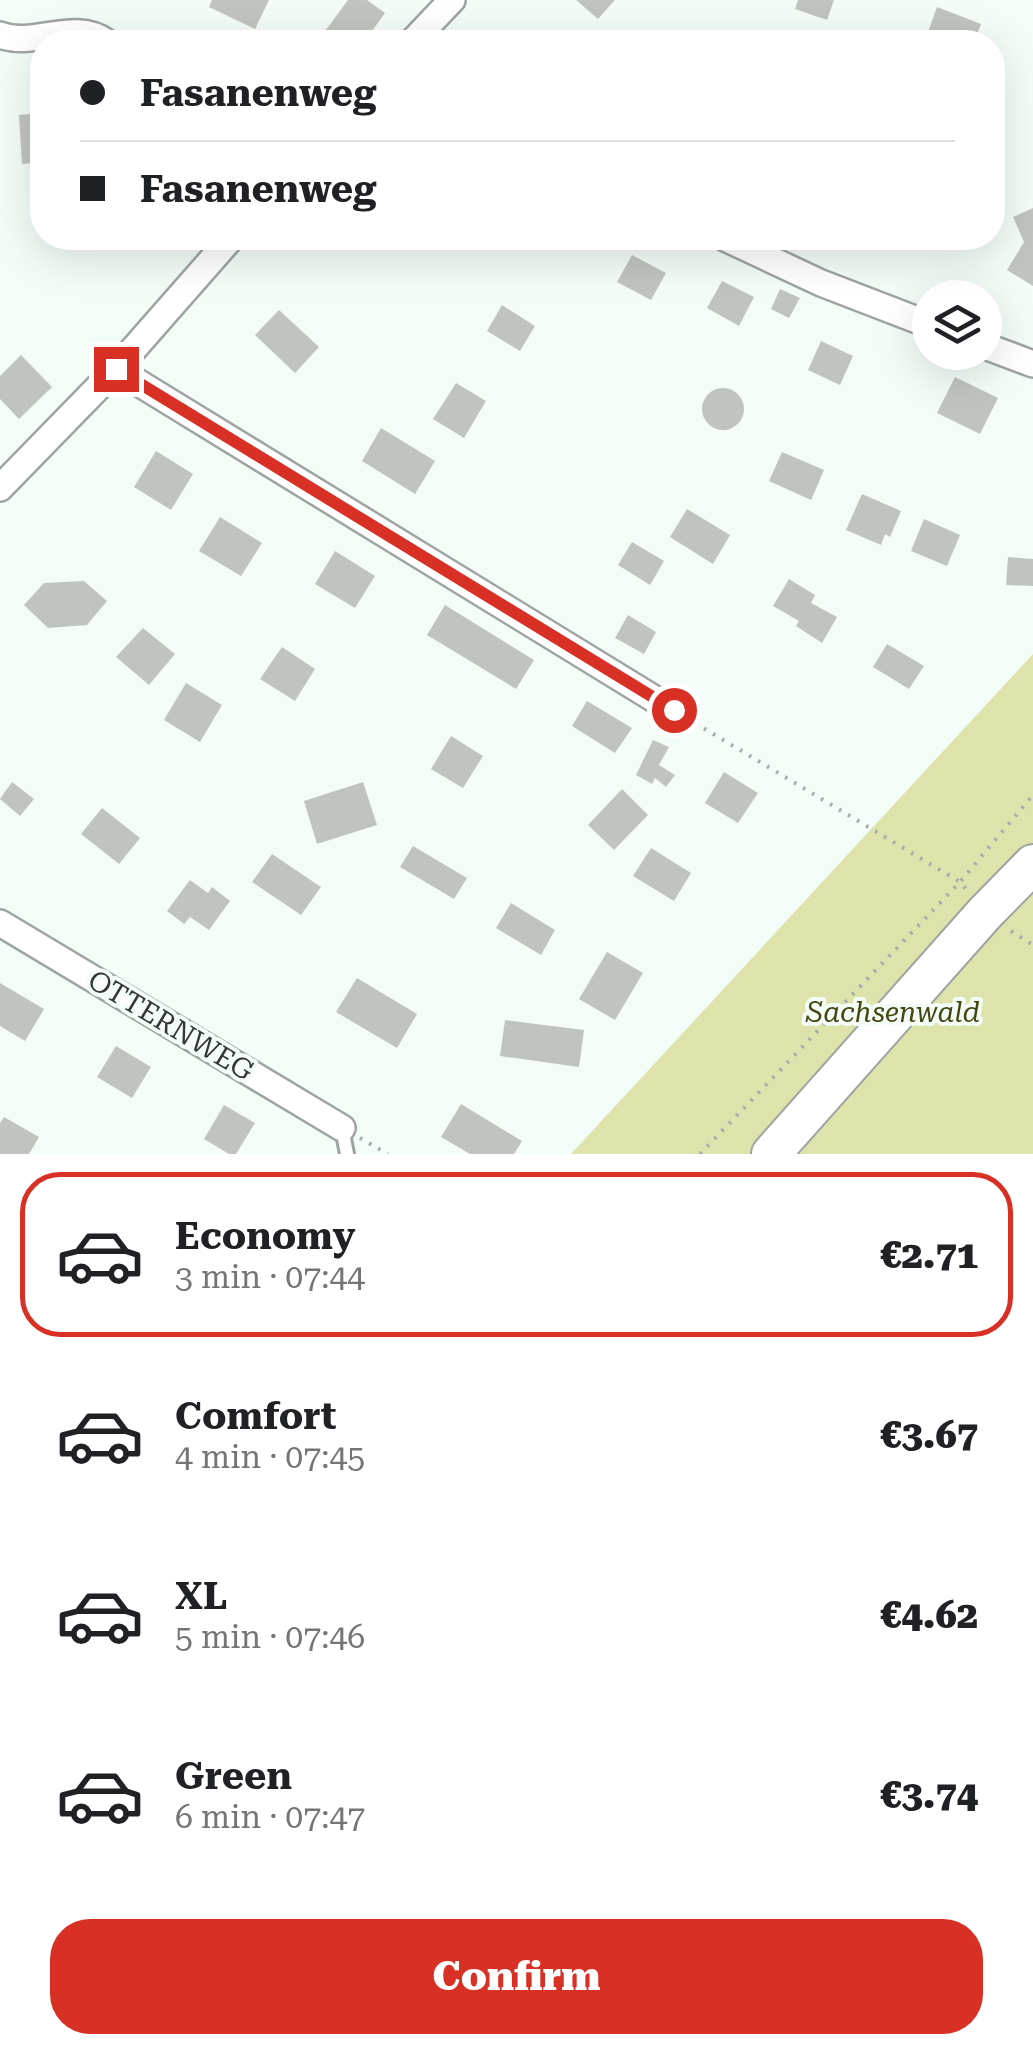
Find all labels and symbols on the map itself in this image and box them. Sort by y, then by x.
route end [94,347,139,392]
route start [652,688,697,733]
street label: OTTERNWEG [82,963,260,1088]
park label: Sachsenwald [805,996,980,1029]

